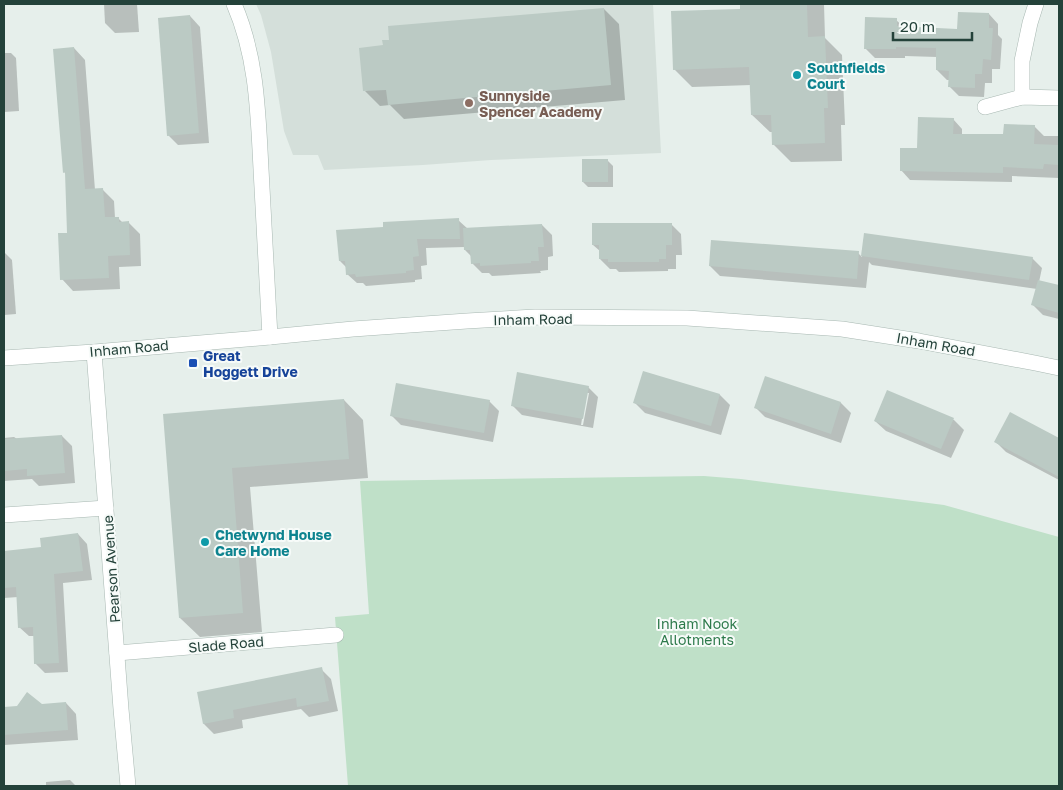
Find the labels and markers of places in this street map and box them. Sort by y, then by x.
place label: Southfields Court [807,59,886,92]
marker: Southfields Court [791,69,803,81]
place label: Sunnyside Spencer Academy [479,87,603,120]
marker: Sunnyside Spencer Academy [463,97,475,109]
place label: Great Hoggett Drive [203,347,298,380]
marker: Great Hoggett Drive [187,357,199,369]
place label: Chetwynd House Care Home [215,526,332,559]
marker: Chetwynd House Care Home [199,536,211,548]

